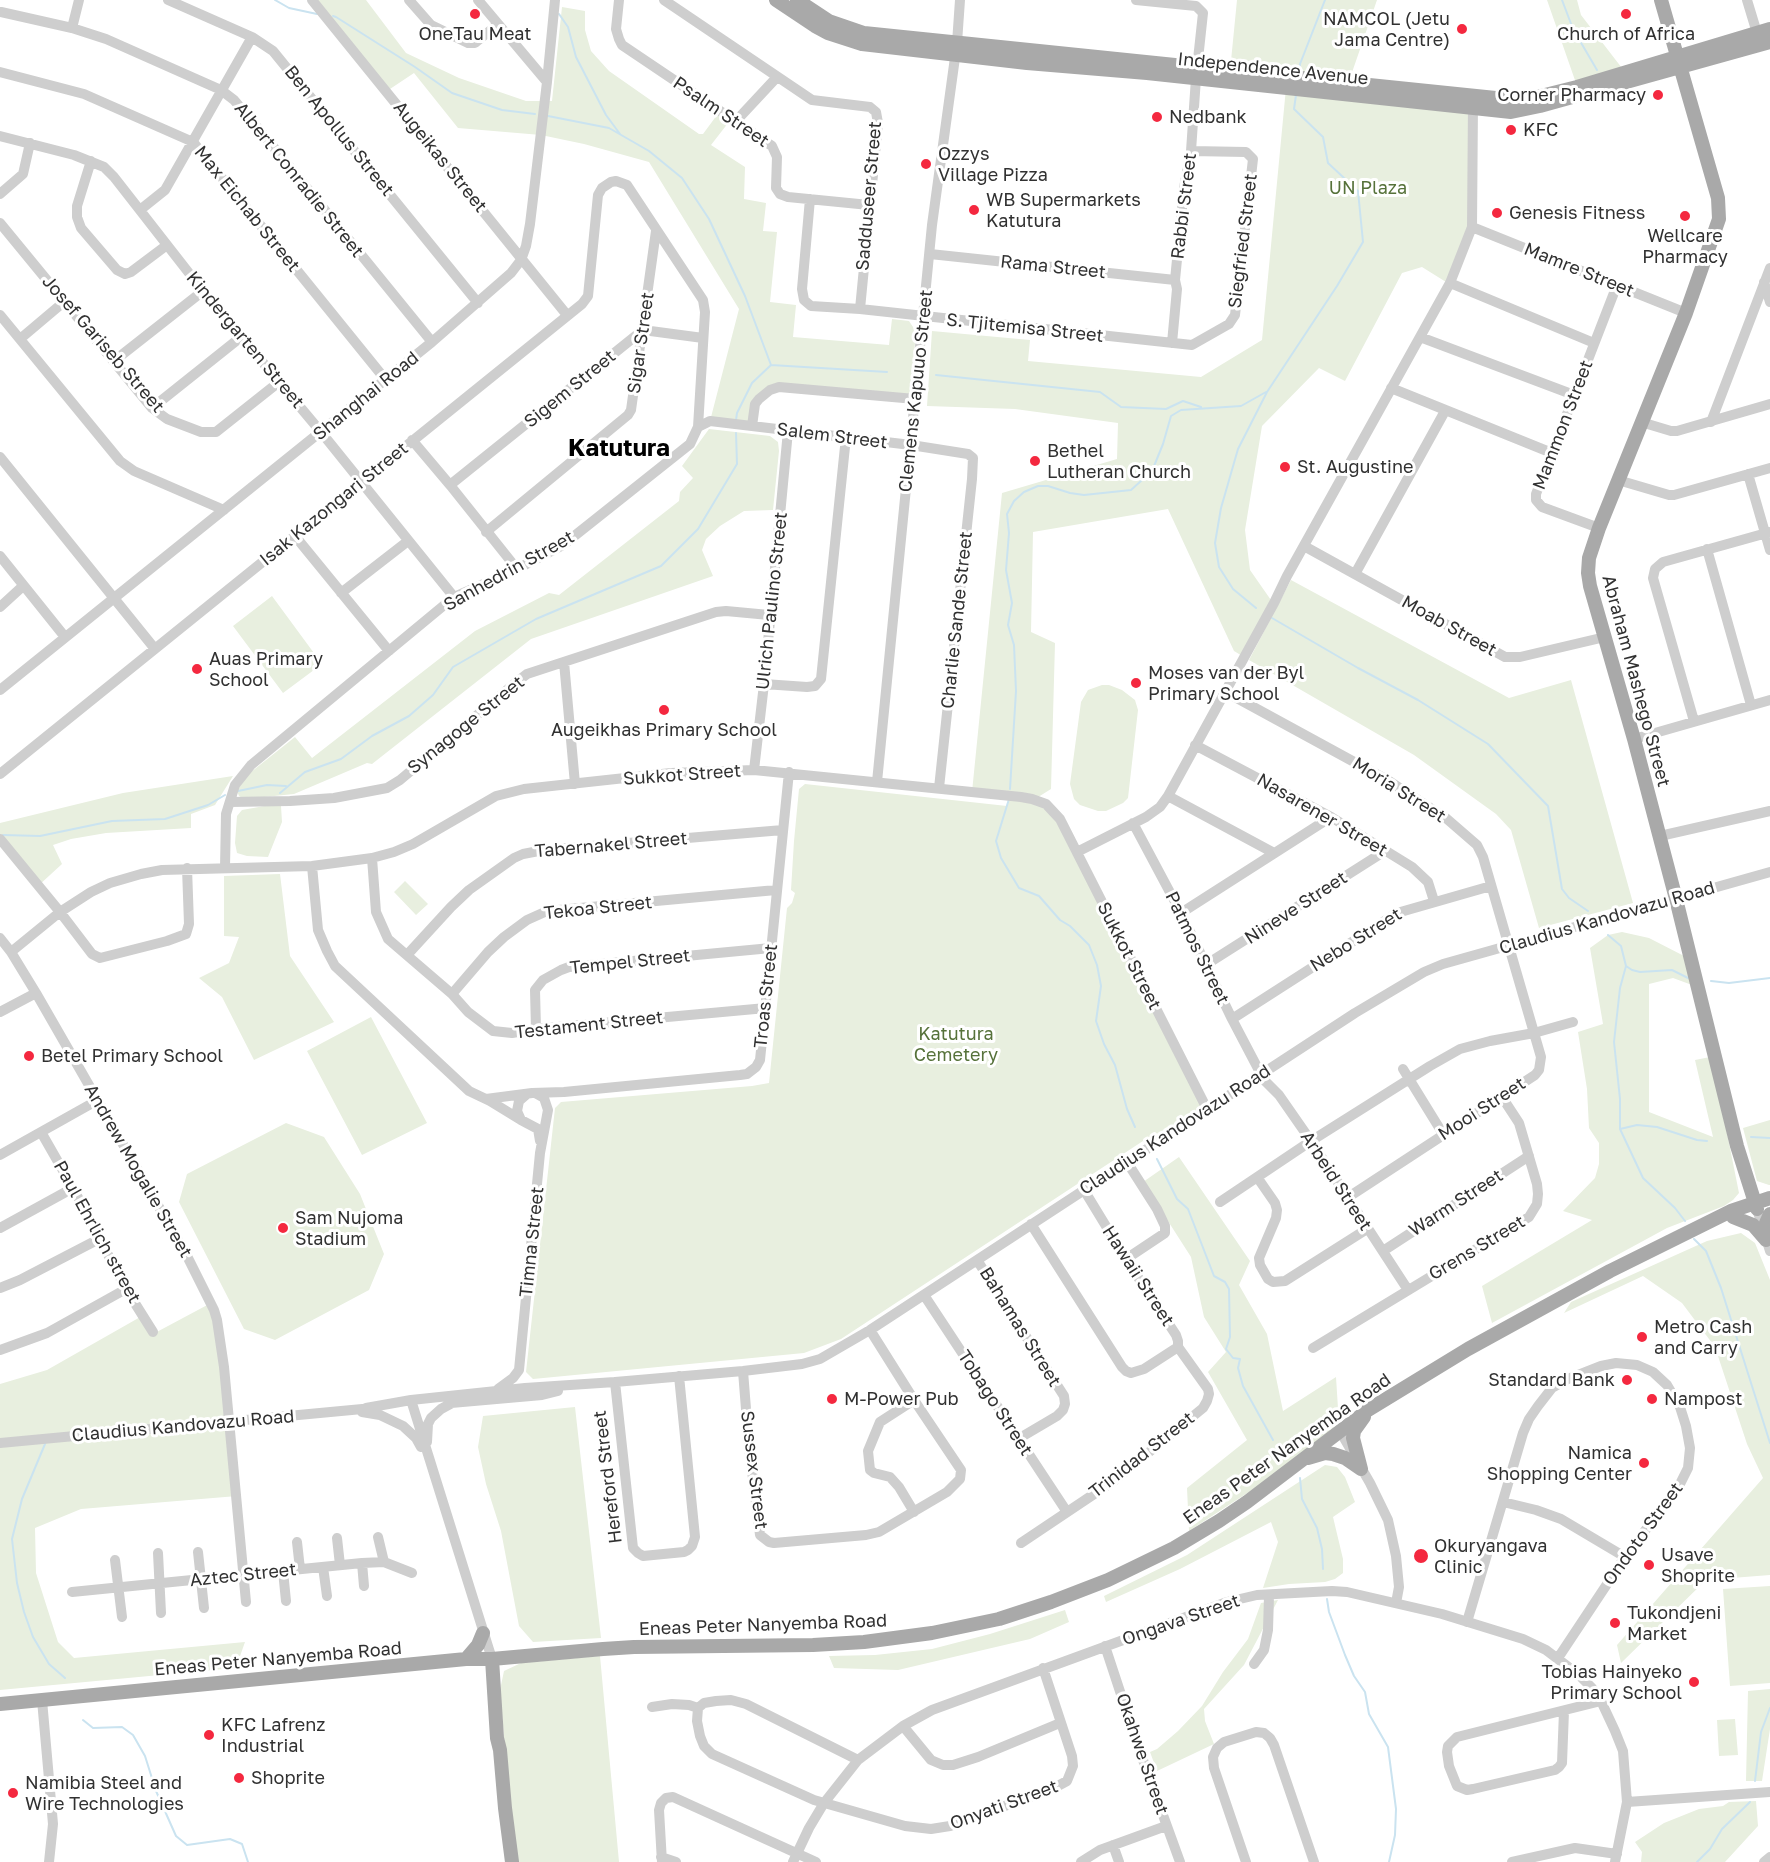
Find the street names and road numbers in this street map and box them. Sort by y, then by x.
street label: Independence Avenue [1177,48,1369,90]
street label: Ben Apollus Street [280,61,398,201]
street label: Psalm Street [669,72,773,152]
street label: Augeikas Street [389,97,491,217]
street label: Albert Conradie Street [230,98,368,262]
street label: Sadduseer Street [852,120,886,272]
street label: Max Eichab Street [190,142,304,276]
street label: Rabbi Street [1167,152,1201,260]
street label: Siegfried Street [1224,172,1262,310]
street label: Mamre Street [1521,238,1637,302]
street label: Rama Street [999,251,1107,283]
street label: Kindergarten Street [182,267,308,413]
street label: Josef Gariseb Street [37,271,169,417]
street label: Clemens Kapuuo Street [895,289,937,493]
street label: Sigar Street [623,291,659,395]
street label: S. Tjitemisa Street [945,309,1105,347]
street label: Sigem Street [520,346,620,432]
street label: Shanghai Road [309,347,423,445]
street label: Mammon Street [1528,357,1598,493]
street label: Salem Street [775,418,889,454]
street label: Isak Kazongari Street [256,438,412,570]
street label: Ulrich Paulino Street [752,511,792,691]
street label: Sanhedrin Street [440,526,578,616]
street label: Charlie Sande Street [937,530,977,710]
street label: Abraham Mashego Street [1597,573,1675,789]
street label: Moab Street [1398,591,1500,661]
street label: Synagoge Street [403,671,529,779]
street label: Moria Street [1348,753,1450,827]
street label: Sukkot Street [622,760,742,790]
street label: Nasarener Street [1253,769,1391,861]
street label: Tabernakel Street [534,828,688,862]
street label: Nineve Street [1241,867,1351,949]
street label: Claudius Kandovazu Road [1497,877,1717,959]
street label: Patmos Street [1160,888,1234,1008]
street label: Tekoa Street [543,892,653,924]
street label: Sukkot Street [1093,898,1165,1014]
street label: Nebo Street [1306,903,1406,977]
street label: Troas Street [750,943,782,1049]
street label: Tempel Street [569,945,691,979]
street label: Testament Street [514,1006,664,1044]
street label: Claudius Kandovazu Road [1075,1060,1275,1200]
street label: Mooi Street [1434,1073,1530,1145]
street label: Andrew Mogalie Street [79,1080,197,1262]
street label: Arbeid Street [1296,1127,1376,1235]
street label: Paul Ehrlich street [49,1157,145,1307]
street label: Warm Street [1405,1165,1507,1241]
street label: Timna Street [515,1186,549,1298]
street label: Grens Street [1425,1211,1529,1285]
street label: Hawaii Street [1097,1222,1179,1330]
street label: Bahamas Street [975,1263,1065,1391]
street label: Tobago Street [953,1346,1037,1460]
street label: Eneas Peter Nanyemba Road [1179,1369,1395,1529]
street label: Claudius Kandovazu Road [71,1406,295,1446]
street label: Trinidad Street [1085,1407,1199,1503]
street label: Hereford Street [589,1409,627,1545]
street label: Sussex Street [736,1410,772,1530]
street label: Ondoto Street [1598,1478,1688,1590]
street label: Aztec Street [189,1559,297,1591]
street label: Ongava Street [1119,1590,1243,1650]
street label: Eneas Peter Nanyemba Road [638,1610,888,1640]
street label: Eneas Peter Nanyemba Road [153,1637,403,1681]
street label: Okahwe Street [1111,1690,1173,1818]
street label: Onyati Street [947,1775,1061,1835]

